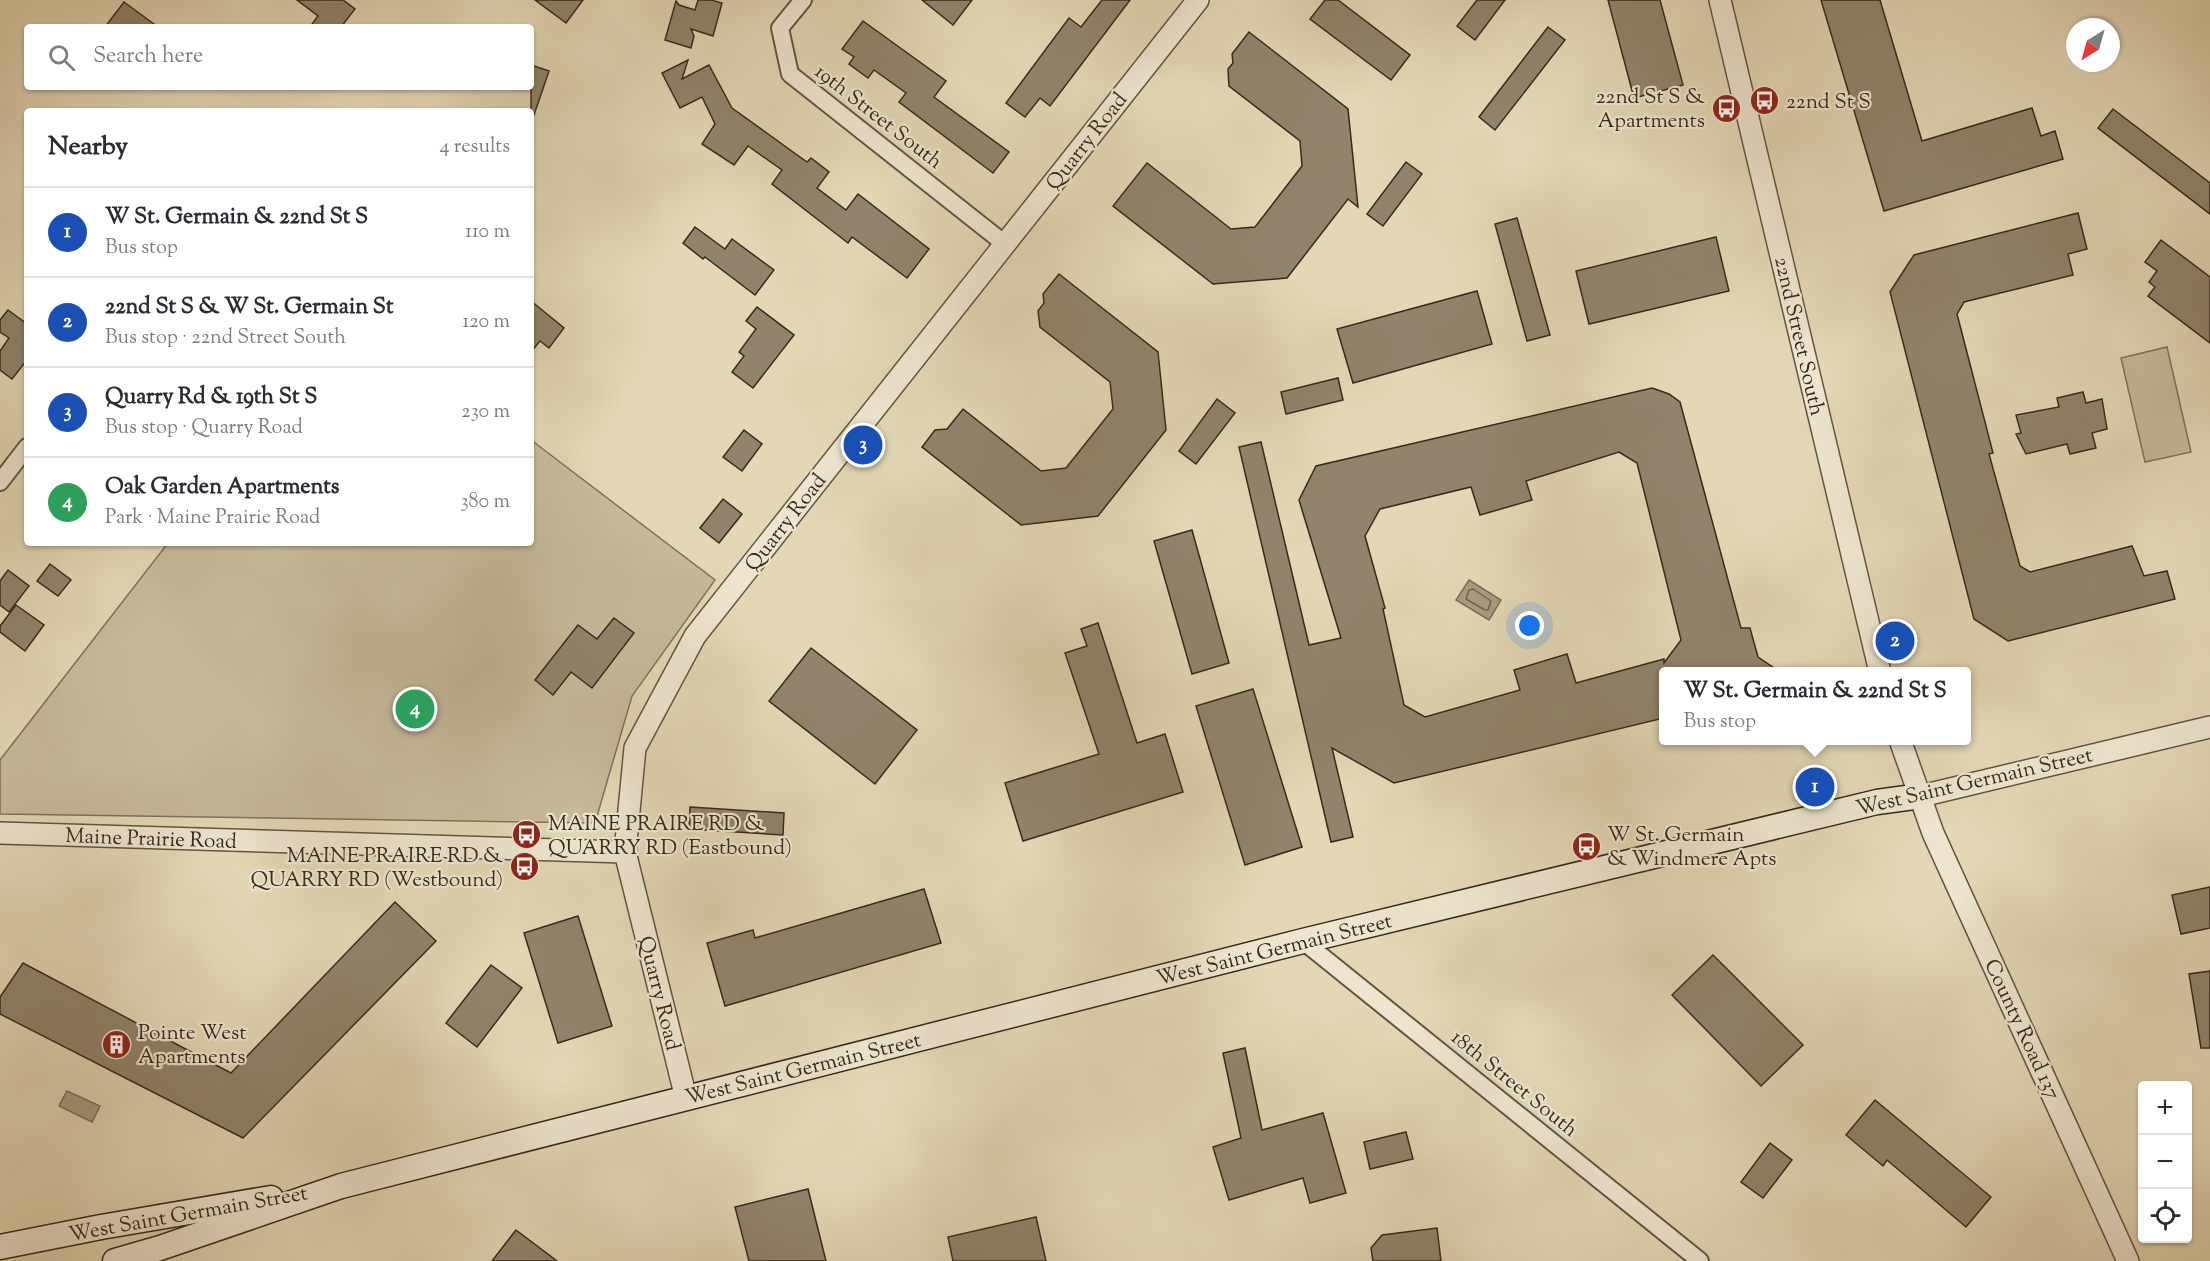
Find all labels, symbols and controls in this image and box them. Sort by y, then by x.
north arrow [2066,18,2120,72]
search box [24,24,534,90]
icon: search [45,41,78,74]
text: Search here [93,41,203,73]
street label: 19th Street South [807,58,948,177]
place label: 22nd St S & Apartments [1596,83,1705,137]
bus stop icon: 22nd St S [1749,85,1781,117]
street label: Quarry Road [1040,87,1135,198]
place label: 22nd St S [1786,88,1871,118]
bus stop icon: 22nd St S & Apartments [1710,92,1742,124]
text: Nearby [48,129,128,166]
text: 4 results [439,133,510,162]
text: W St. Germain & 22nd St S [105,202,368,234]
text: 1 [64,218,71,247]
text: 110 m [465,218,510,247]
text: Bus stop [105,234,178,263]
street label: 22nd Street South [1765,254,1831,419]
text: 22nd St S & W St. Germain St [105,292,394,324]
text: 2 [63,308,72,337]
text: 120 m [462,308,510,337]
text: Bus stop · 22nd Street South [105,324,346,353]
text: Quarry Rd & 19th St S [105,382,317,414]
text: 3 [63,398,72,427]
text: 230 m [461,398,510,427]
text: Bus stop · Quarry Road [105,414,303,443]
pin: 3 [844,422,882,468]
street label: Quarry Road [739,468,834,579]
text: Oak Garden Apartments [105,472,339,504]
text: 4 [62,488,73,517]
text: 380 m [461,488,510,517]
text: Park · Maine Prairie Road [105,504,320,533]
your location [1515,611,1544,640]
pin: 2 [1876,618,1914,664]
popup [1659,667,1971,745]
text: W St. Germain & 22nd St S [1683,676,1947,708]
pin: 4 [396,686,434,732]
text: Bus stop [1683,708,1756,737]
street label: West Saint Germain Street [1853,741,2096,825]
pin: 1 [1796,764,1834,810]
place label: MAINE PRAIRE RD & QUARRY RD (Eastbound) [548,810,792,864]
bus stop icon: MAINE PRAIRE RD & QUARRY RD (Eastbound) [511,819,543,851]
place label: W St. Germain & Windmere Apts [1607,821,1776,875]
street label: Maine Prairie Road [65,822,237,858]
bus stop icon: W St. Germain & Windmere Apts [1570,830,1602,862]
place label: MAINE PRAIRE RD & QUARRY RD (Westbound) [251,842,503,896]
bus stop icon: MAINE PRAIRE RD & QUARRY RD (Westbound) [508,851,540,883]
street label: West Saint Germain Street [1153,907,1395,995]
street label: Quarry Road [629,933,687,1054]
street label: County Road 137 [1975,955,2067,1106]
place label: Pointe West Apartments [138,1019,247,1073]
street label: 18th Street South [1444,1024,1584,1145]
street label: West Saint Germain Street [682,1026,924,1114]
building icon: Pointe West Apartments [101,1028,133,1060]
map controls [2138,1081,2192,1243]
button: + [2138,1081,2192,1135]
button: − [2138,1135,2192,1189]
street label: West Saint Germain Street [67,1179,310,1251]
button: locate [2138,1189,2192,1243]

